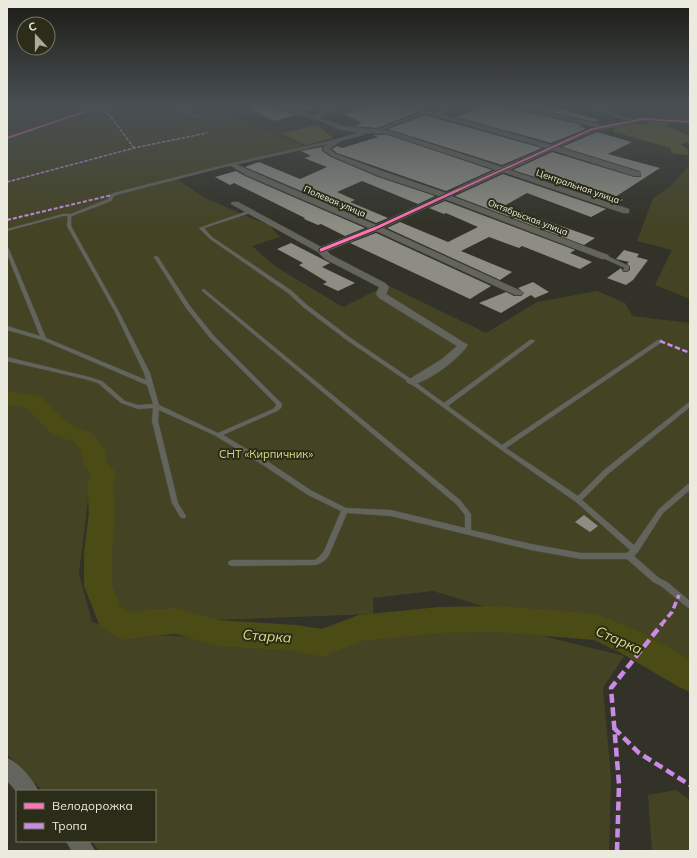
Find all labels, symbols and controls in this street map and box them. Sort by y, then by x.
north arrow [16,16,56,56]
text: С [26,19,39,35]
street label: Центральная улица [535,167,621,206]
street label: Полевая улица [302,183,368,220]
street label: Октябрьская улица [486,197,570,238]
park label: СНТ «Кирпичник» [219,447,313,461]
water label: Старка [593,622,646,658]
water label: Старка [242,625,293,647]
legend [16,790,156,842]
text: Велодорожка [52,798,133,813]
text: Тропа [52,818,87,833]

